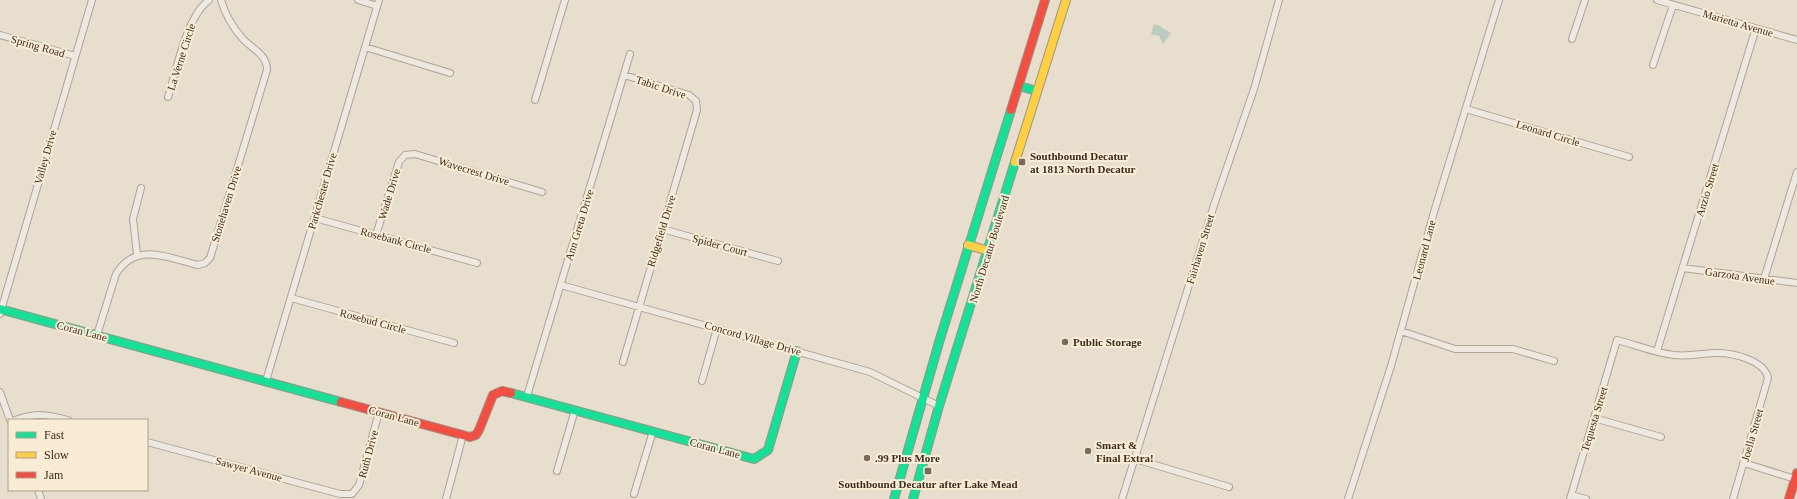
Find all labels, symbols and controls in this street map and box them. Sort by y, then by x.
street label: Marietta Avenue [1701,7,1775,39]
street label: La Verne Circle [165,22,197,92]
street label: Spring Road [10,33,67,60]
street label: Tabic Drive [634,73,688,101]
street label: Leonard Circle [1515,118,1582,148]
street label: Valley Drive [32,128,59,186]
place label: Southbound Decatur at 1813 North Decatur [1030,150,1136,175]
street label: Parkchester Drive [305,151,339,231]
street label: Wavecrest Drive [437,155,511,187]
marker: Southbound Decatur at 1813 North Decatur [1017,157,1027,167]
street label: Anzio Street [1693,162,1721,218]
street label: Stonehaven Drive [209,164,243,244]
street label: Wade Drive [376,167,402,221]
street label: Ann Greta Drive [562,188,596,262]
street label: North Decatur Boulevard [967,193,1011,304]
street label: Ridgefield Drive [644,194,678,268]
street label: Fairhaven Street [1184,213,1216,285]
street label: Leonard Lane [1410,219,1438,281]
street label: Rosebank Circle [359,225,433,255]
street label: Spider Court [691,232,749,258]
street label: Garzota Avenue [1704,265,1776,287]
street label: Rosebud Circle [339,306,408,336]
street label: Concord Village Drive [703,318,803,358]
street label: Coran Lane [56,319,109,344]
place label: Public Storage [1073,336,1142,348]
marker: Public Storage [1060,337,1070,347]
street label: Tequesta Street [1578,385,1610,453]
street label: Coran Lane [368,404,421,429]
street label: Joella Street [1739,407,1765,463]
legend [8,419,148,491]
text: Fast [44,428,65,442]
street label: Ruth Drive [356,429,380,479]
street label: Coran Lane [689,436,742,461]
place label: Smart & Final Extra! [1096,439,1154,464]
marker: Smart & Final Extra! [1083,446,1093,456]
text: Slow [44,448,69,462]
place label: .99 Plus More [875,452,940,464]
marker: .99 Plus More [862,453,872,463]
street label: Sawyer Avenue [214,454,284,484]
marker: Southbound Decatur after Lake Mead [923,466,933,476]
text: Jam [44,468,64,482]
place label: Southbound Decatur after Lake Mead [838,478,1018,490]

